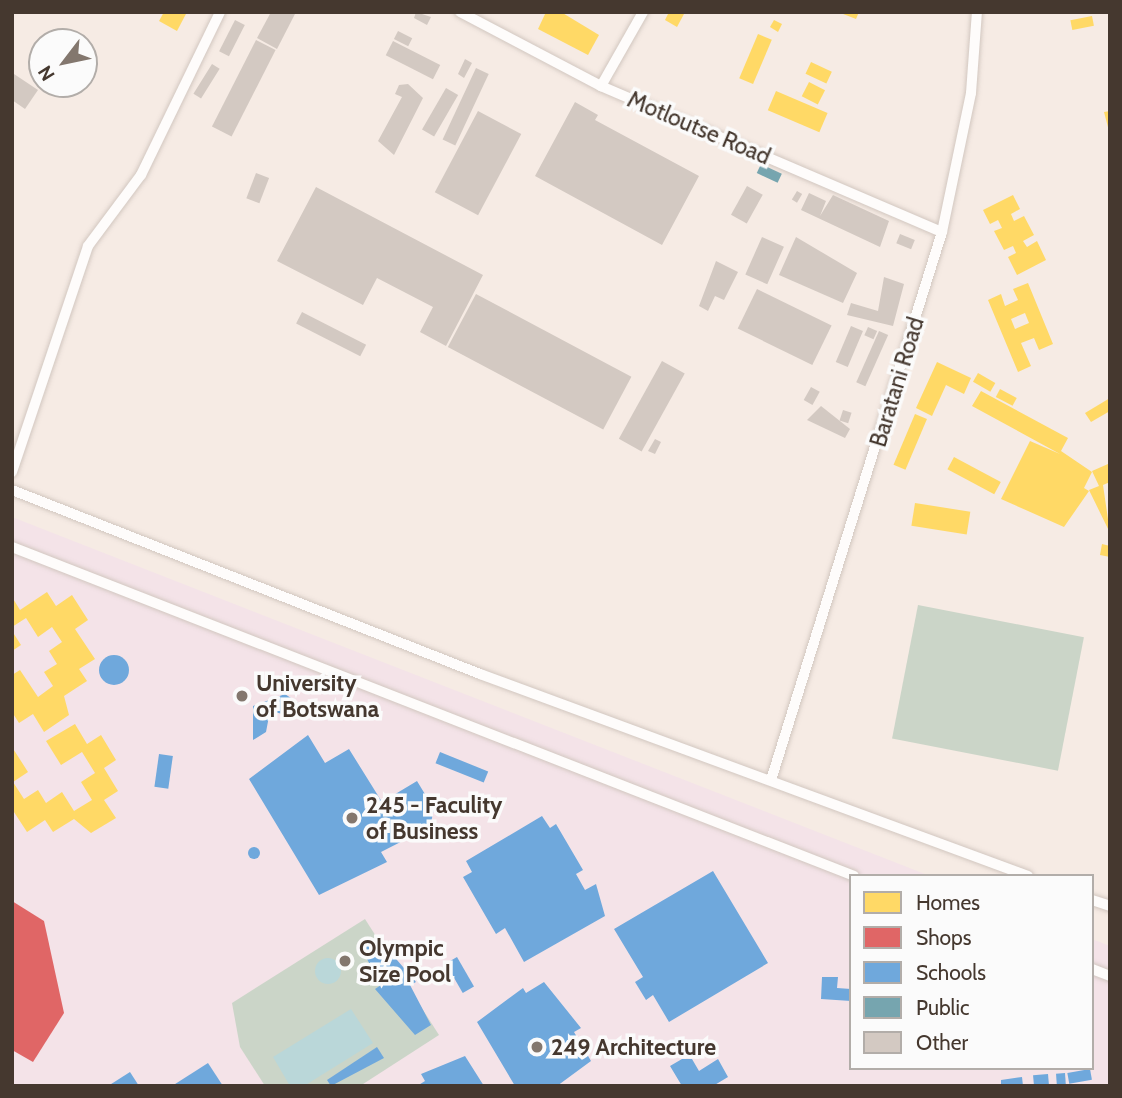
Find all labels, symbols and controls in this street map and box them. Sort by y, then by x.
north arrow [28,28,98,98]
text: N [33,62,60,85]
street label: Motloutse Road [623,85,775,171]
street label: Baratani Road [864,314,930,450]
place label: University of Botswana [256,669,379,723]
marker: University of Botswana [234,688,250,704]
place label: 245 - Faculity of Business [366,791,502,845]
marker: 245 - Faculity of Business [344,810,360,826]
legend [849,874,1094,1070]
text: Homes [916,890,980,915]
text: Shops [916,925,971,950]
place label: Olympic Size Pool [359,934,451,988]
marker: Olympic Size Pool [337,953,353,969]
text: Schools [916,960,986,985]
text: Public [916,995,970,1020]
text: Other [916,1030,968,1055]
place label: 249 Architecture [551,1033,716,1061]
marker: 249 Architecture [529,1039,545,1055]

